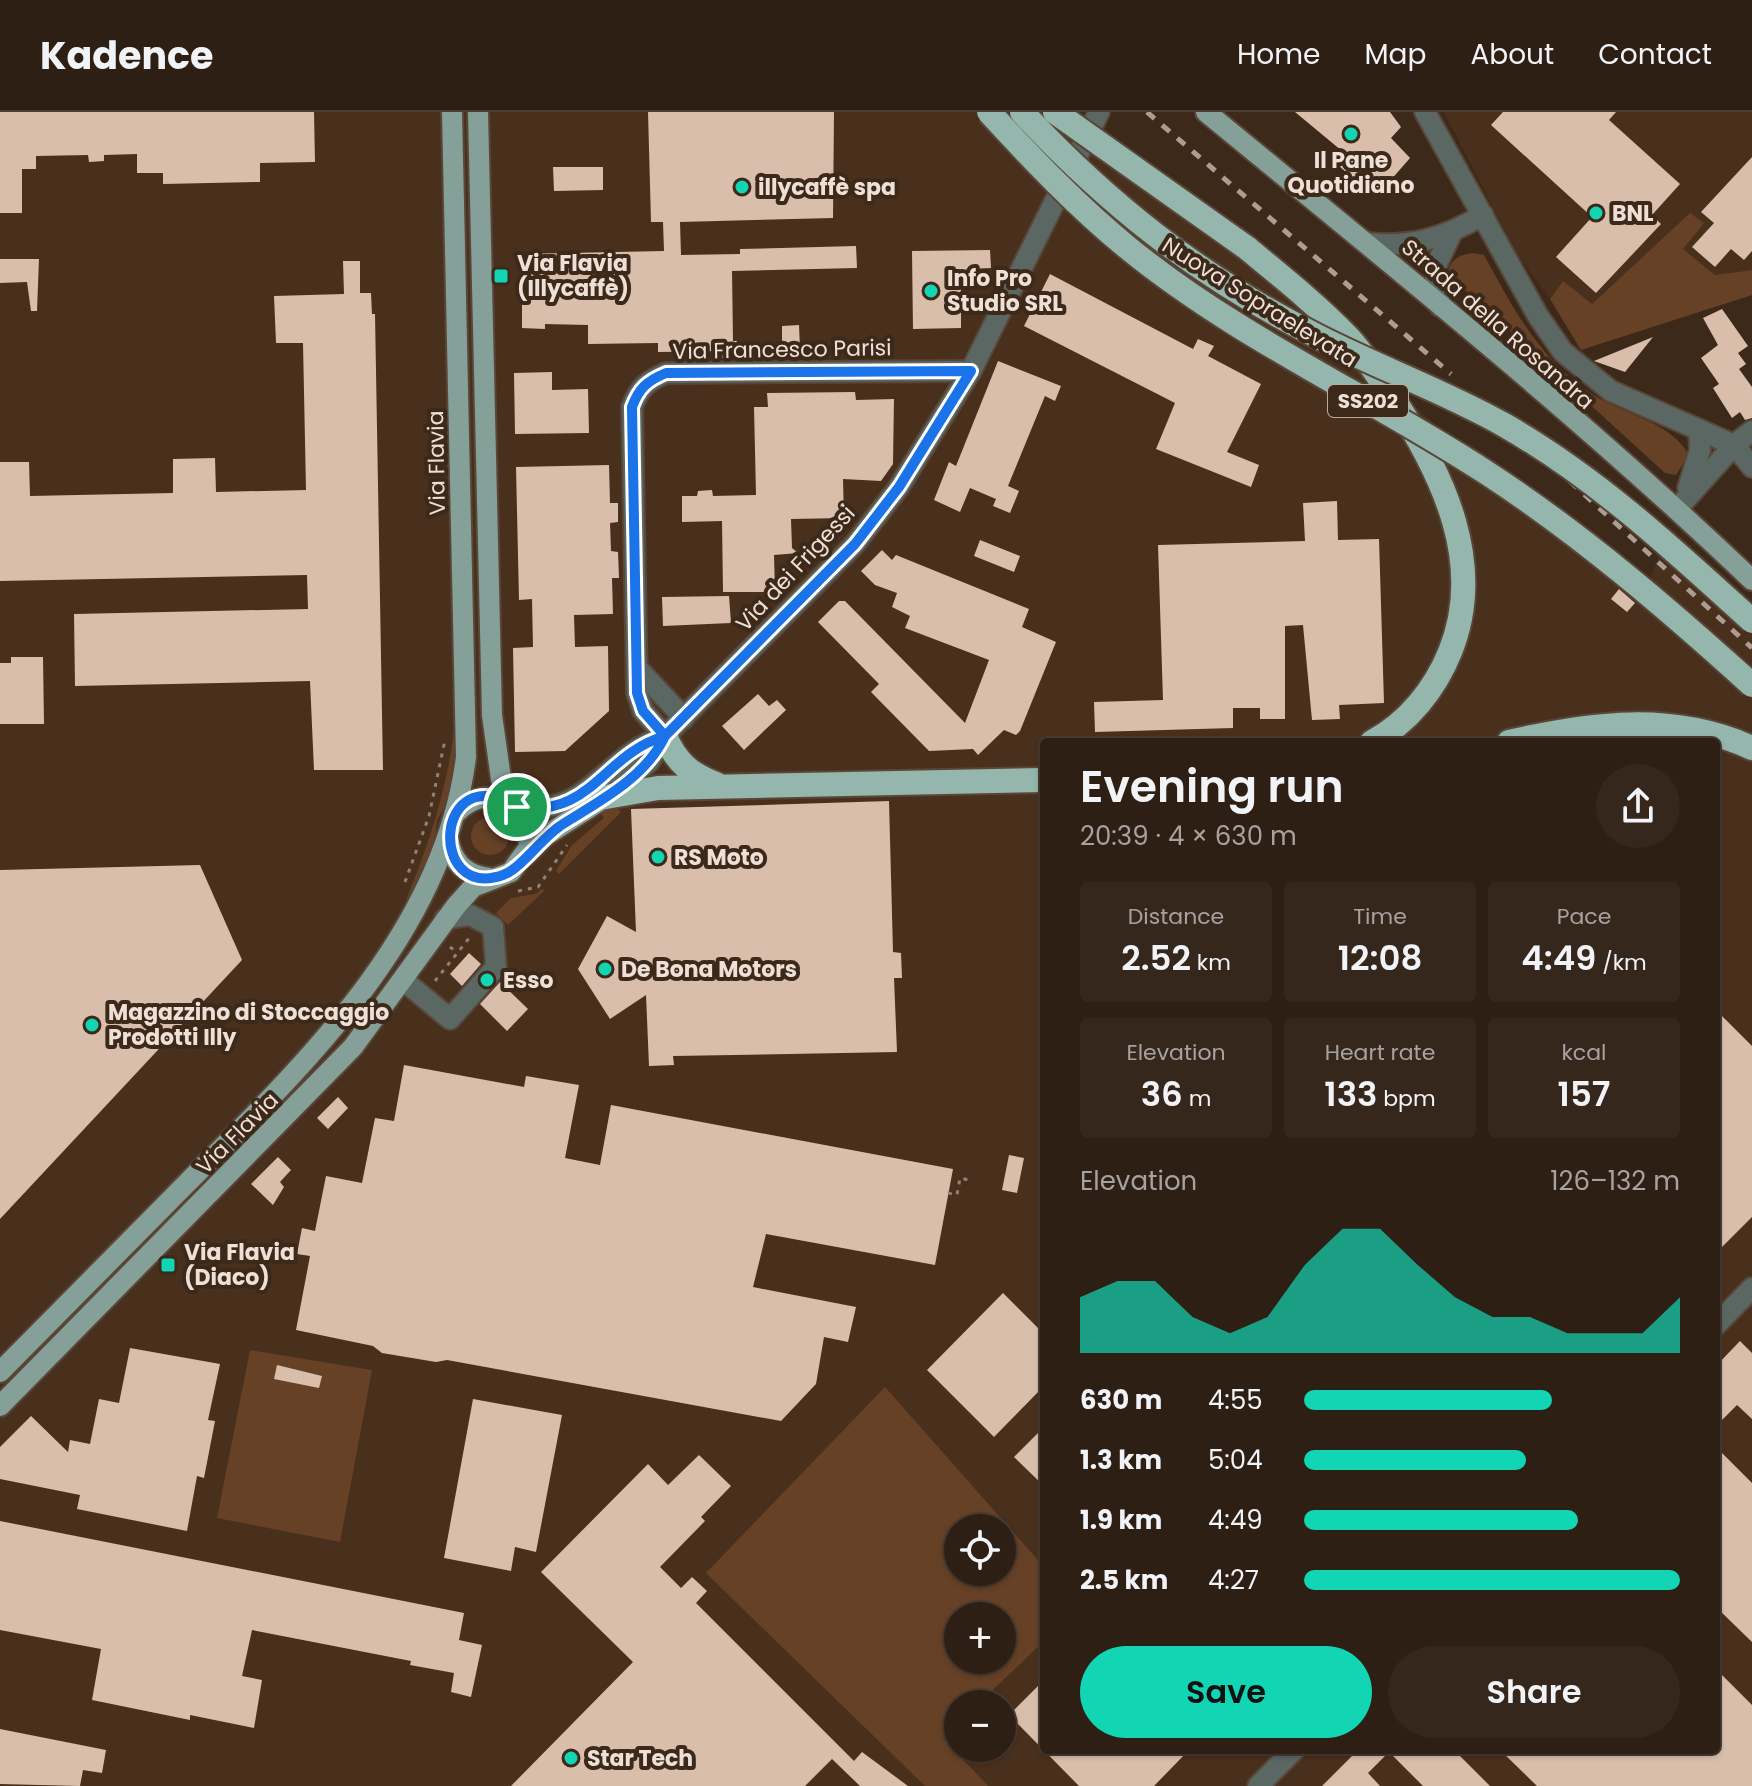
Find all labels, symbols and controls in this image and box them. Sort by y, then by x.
text: Kadence [40,29,214,82]
text: Home [1237,35,1320,74]
text: Map [1364,35,1426,74]
text: About [1470,35,1554,74]
text: Contact [1598,35,1712,74]
marker: Il Pane Quotidiano [1342,125,1360,143]
place label: Il Pane Quotidiano [1288,145,1414,201]
place label: illycaffè spa [758,172,896,203]
marker: illycaffè spa [733,178,751,196]
place label: BNL [1612,198,1654,229]
marker: BNL [1587,204,1605,222]
street label: Nuova Sopraelevata [1156,230,1363,375]
street label: Strada della Rosandra [1395,232,1600,417]
place label: Via Flavia (Illycaffè) [517,248,629,304]
place label: Info Pro Studio SRL [947,263,1063,319]
marker: Via Flavia (Illycaffè) [492,267,510,285]
marker: Info Pro Studio SRL [922,282,940,300]
street label: Via Francesco Parisi [672,332,892,367]
road number: SS202 [1328,385,1408,417]
street label: Via Flavia [420,410,453,516]
street label: Via dei Frigessi [729,498,862,638]
text: Evening run [1080,756,1344,817]
button: share [1596,764,1680,848]
pin [483,773,551,841]
icon: arrive [495,785,539,829]
text: 20:39 · 4 × 630 m [1080,818,1297,854]
place label: RS Moto [674,842,764,873]
marker: RS Moto [649,848,667,866]
text: Distance [1128,901,1224,932]
text: Time [1353,901,1407,932]
text: Pace [1557,901,1611,932]
text: 2.52 [1121,934,1191,982]
text: 12:08 [1338,934,1422,982]
text: 4:49 [1521,934,1596,982]
text: km [1191,947,1231,978]
text: /km [1596,947,1647,978]
place label: De Bona Motors [621,954,797,985]
marker: De Bona Motors [596,960,614,978]
place label: Esso [503,965,553,996]
marker: Esso [478,971,496,989]
place label: Magazzino di Stoccaggio Prodotti Illy [108,997,389,1053]
marker: Magazzino di Stoccaggio Prodotti Illy [83,1016,101,1034]
text: Elevation [1126,1037,1226,1068]
text: Heart rate [1325,1037,1435,1068]
text: kcal [1562,1037,1606,1068]
text: 36 [1141,1070,1183,1118]
text: 133 [1324,1070,1377,1118]
text: 157 [1558,1070,1610,1118]
text: m [1183,1083,1211,1114]
text: bpm [1377,1083,1436,1114]
street label: Via Flavia [189,1085,285,1181]
text: Elevation [1080,1163,1197,1199]
text: 126–132 m [1550,1163,1680,1199]
place label: Via Flavia (Diaco) [184,1237,295,1293]
marker: Via Flavia (Diaco) [159,1256,177,1274]
text: 630 m [1080,1382,1162,1418]
text: 4:55 [1208,1382,1263,1418]
text: 1.3 km [1080,1442,1162,1478]
text: 5:04 [1208,1442,1263,1478]
text: 1.9 km [1080,1502,1162,1538]
text: 4:49 [1208,1502,1263,1538]
map controls [944,1514,1016,1762]
button: locate [944,1514,1016,1586]
text: 2.5 km [1080,1562,1168,1598]
text: 4:27 [1208,1562,1259,1598]
button: + [944,1602,1016,1674]
button: Save [1080,1646,1372,1738]
button: Share [1388,1646,1680,1738]
button: − [944,1690,1016,1762]
place label: Star Tech [587,1743,693,1774]
marker: Star Tech [562,1749,580,1767]

